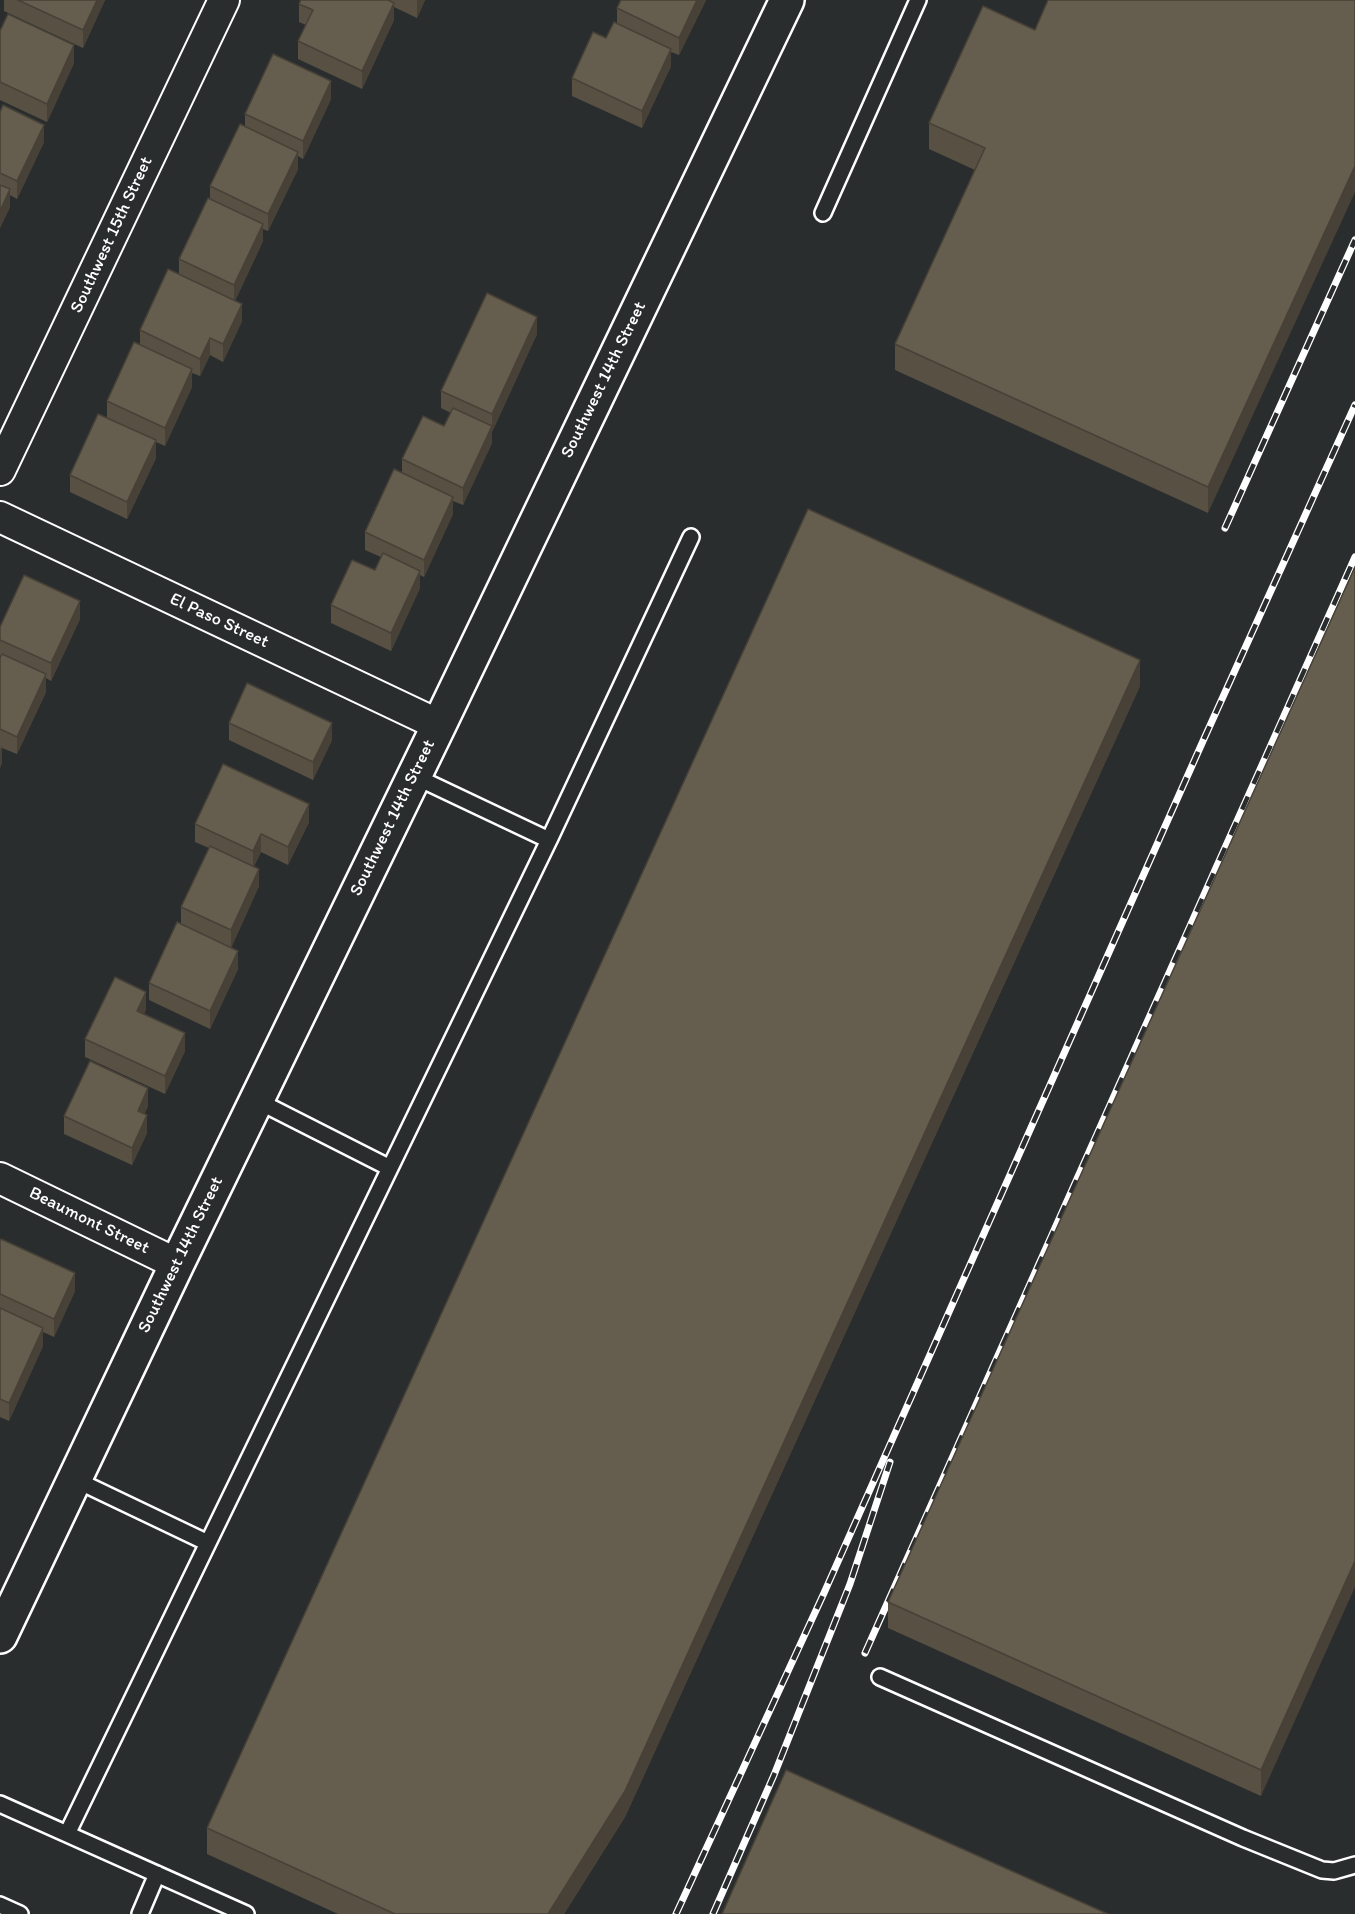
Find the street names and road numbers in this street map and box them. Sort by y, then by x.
street label: Southwest 15th Street [66,153,158,317]
street label: Southwest 14th Street [557,298,651,462]
street label: El Paso Street [166,589,272,653]
street label: Southwest 14th Street [346,736,440,900]
street label: Southwest 14th Street [134,1173,228,1337]
street label: Beaumont Street [25,1183,153,1259]

